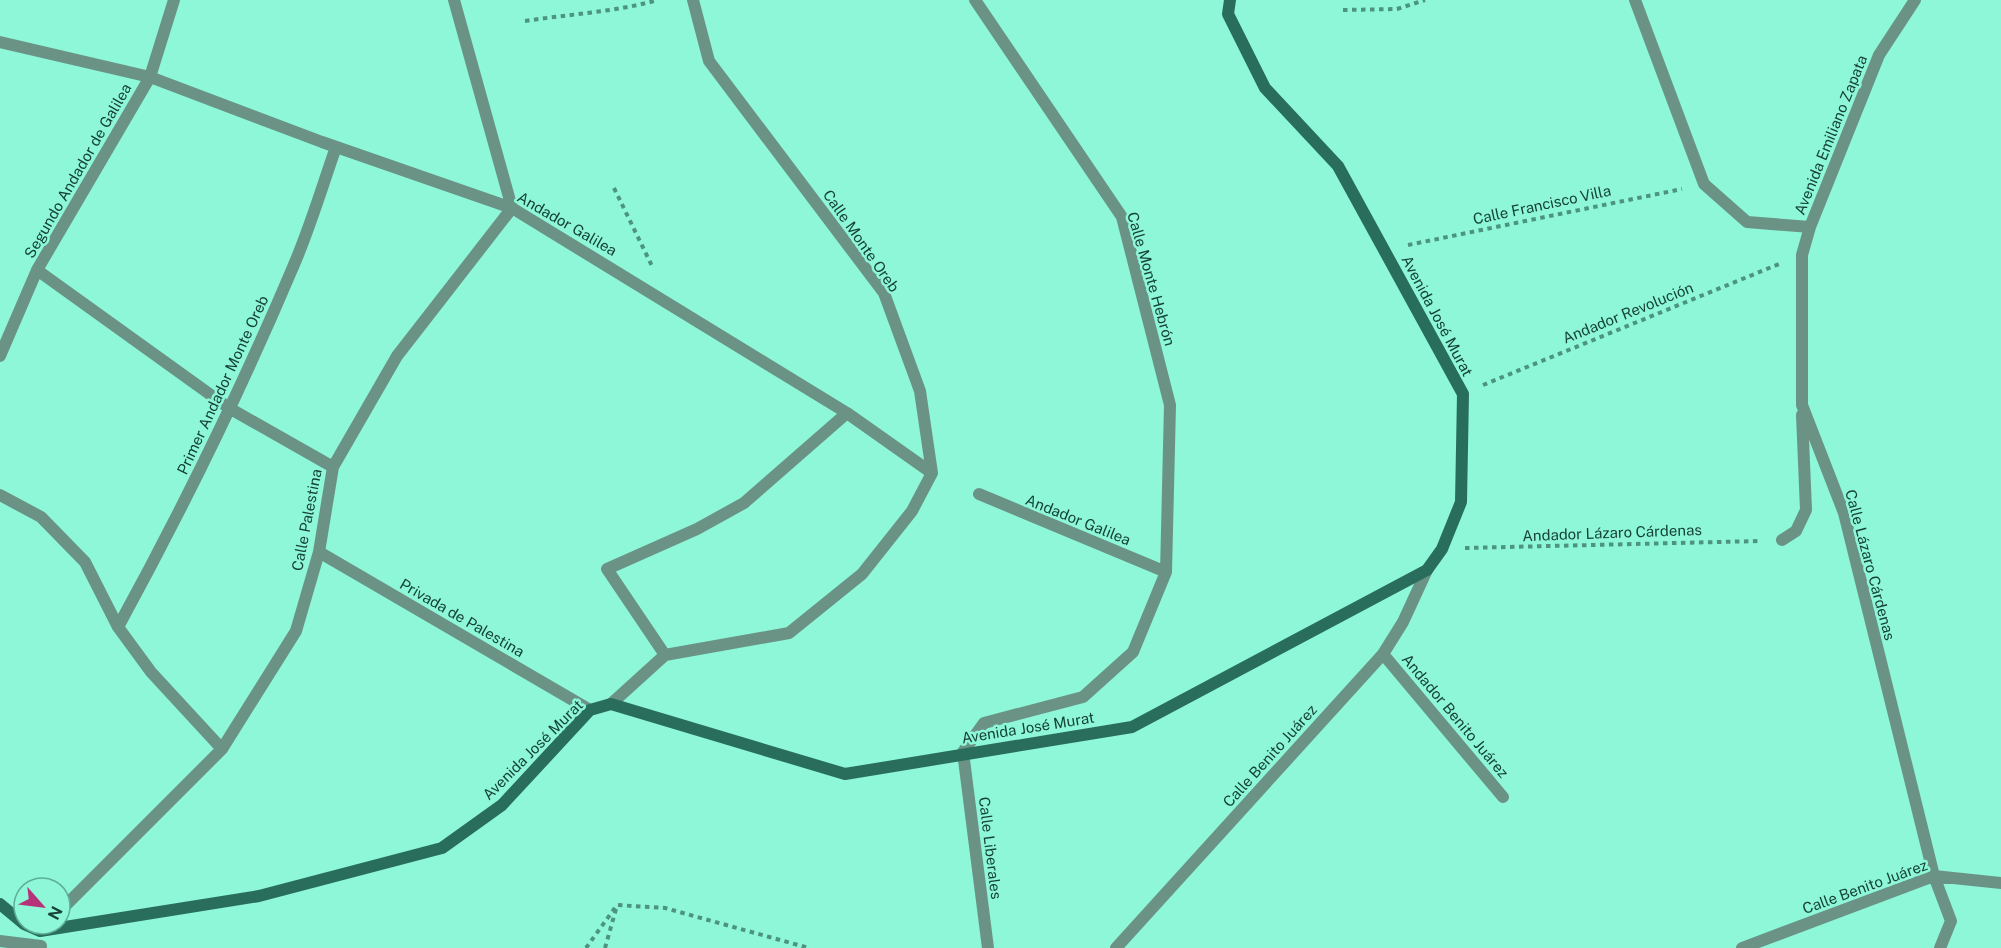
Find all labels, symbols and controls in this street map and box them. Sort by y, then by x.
street label: Avenida Emiliano Zapata [1791,52,1870,217]
street label: Segundo Andador de Galilea [21,80,135,261]
street label: Calle Francisco Villa [1471,182,1612,227]
street label: Calle Monte Oreb [820,186,903,295]
street label: Andador Galilea [515,188,620,259]
street label: Calle Monte Hebrón [1124,210,1179,348]
street label: Avenida José Murat [1398,252,1477,379]
street label: Andador Revolución [1560,279,1696,347]
street label: Primer Andador Monte Oreb [174,293,272,477]
street label: Calle Palestina [288,468,325,572]
street label: Calle Lázaro Cárdenas [1842,488,1899,642]
street label: Andador Galilea [1023,491,1133,548]
street label: Andador Lázaro Cárdenas [1522,521,1702,544]
street label: Privada de Palestina [397,575,527,660]
street label: Andador Benito Juárez [1399,650,1512,781]
street label: Avenida José Murat [479,696,586,803]
street label: Calle Benito Juárez [1219,701,1320,810]
street label: Avenida José Murat [960,709,1096,746]
street label: Calle Liberales [976,796,1005,900]
street label: Calle Benito Juárez [1800,856,1930,917]
north arrow [12,876,72,936]
text: N [43,903,66,923]

